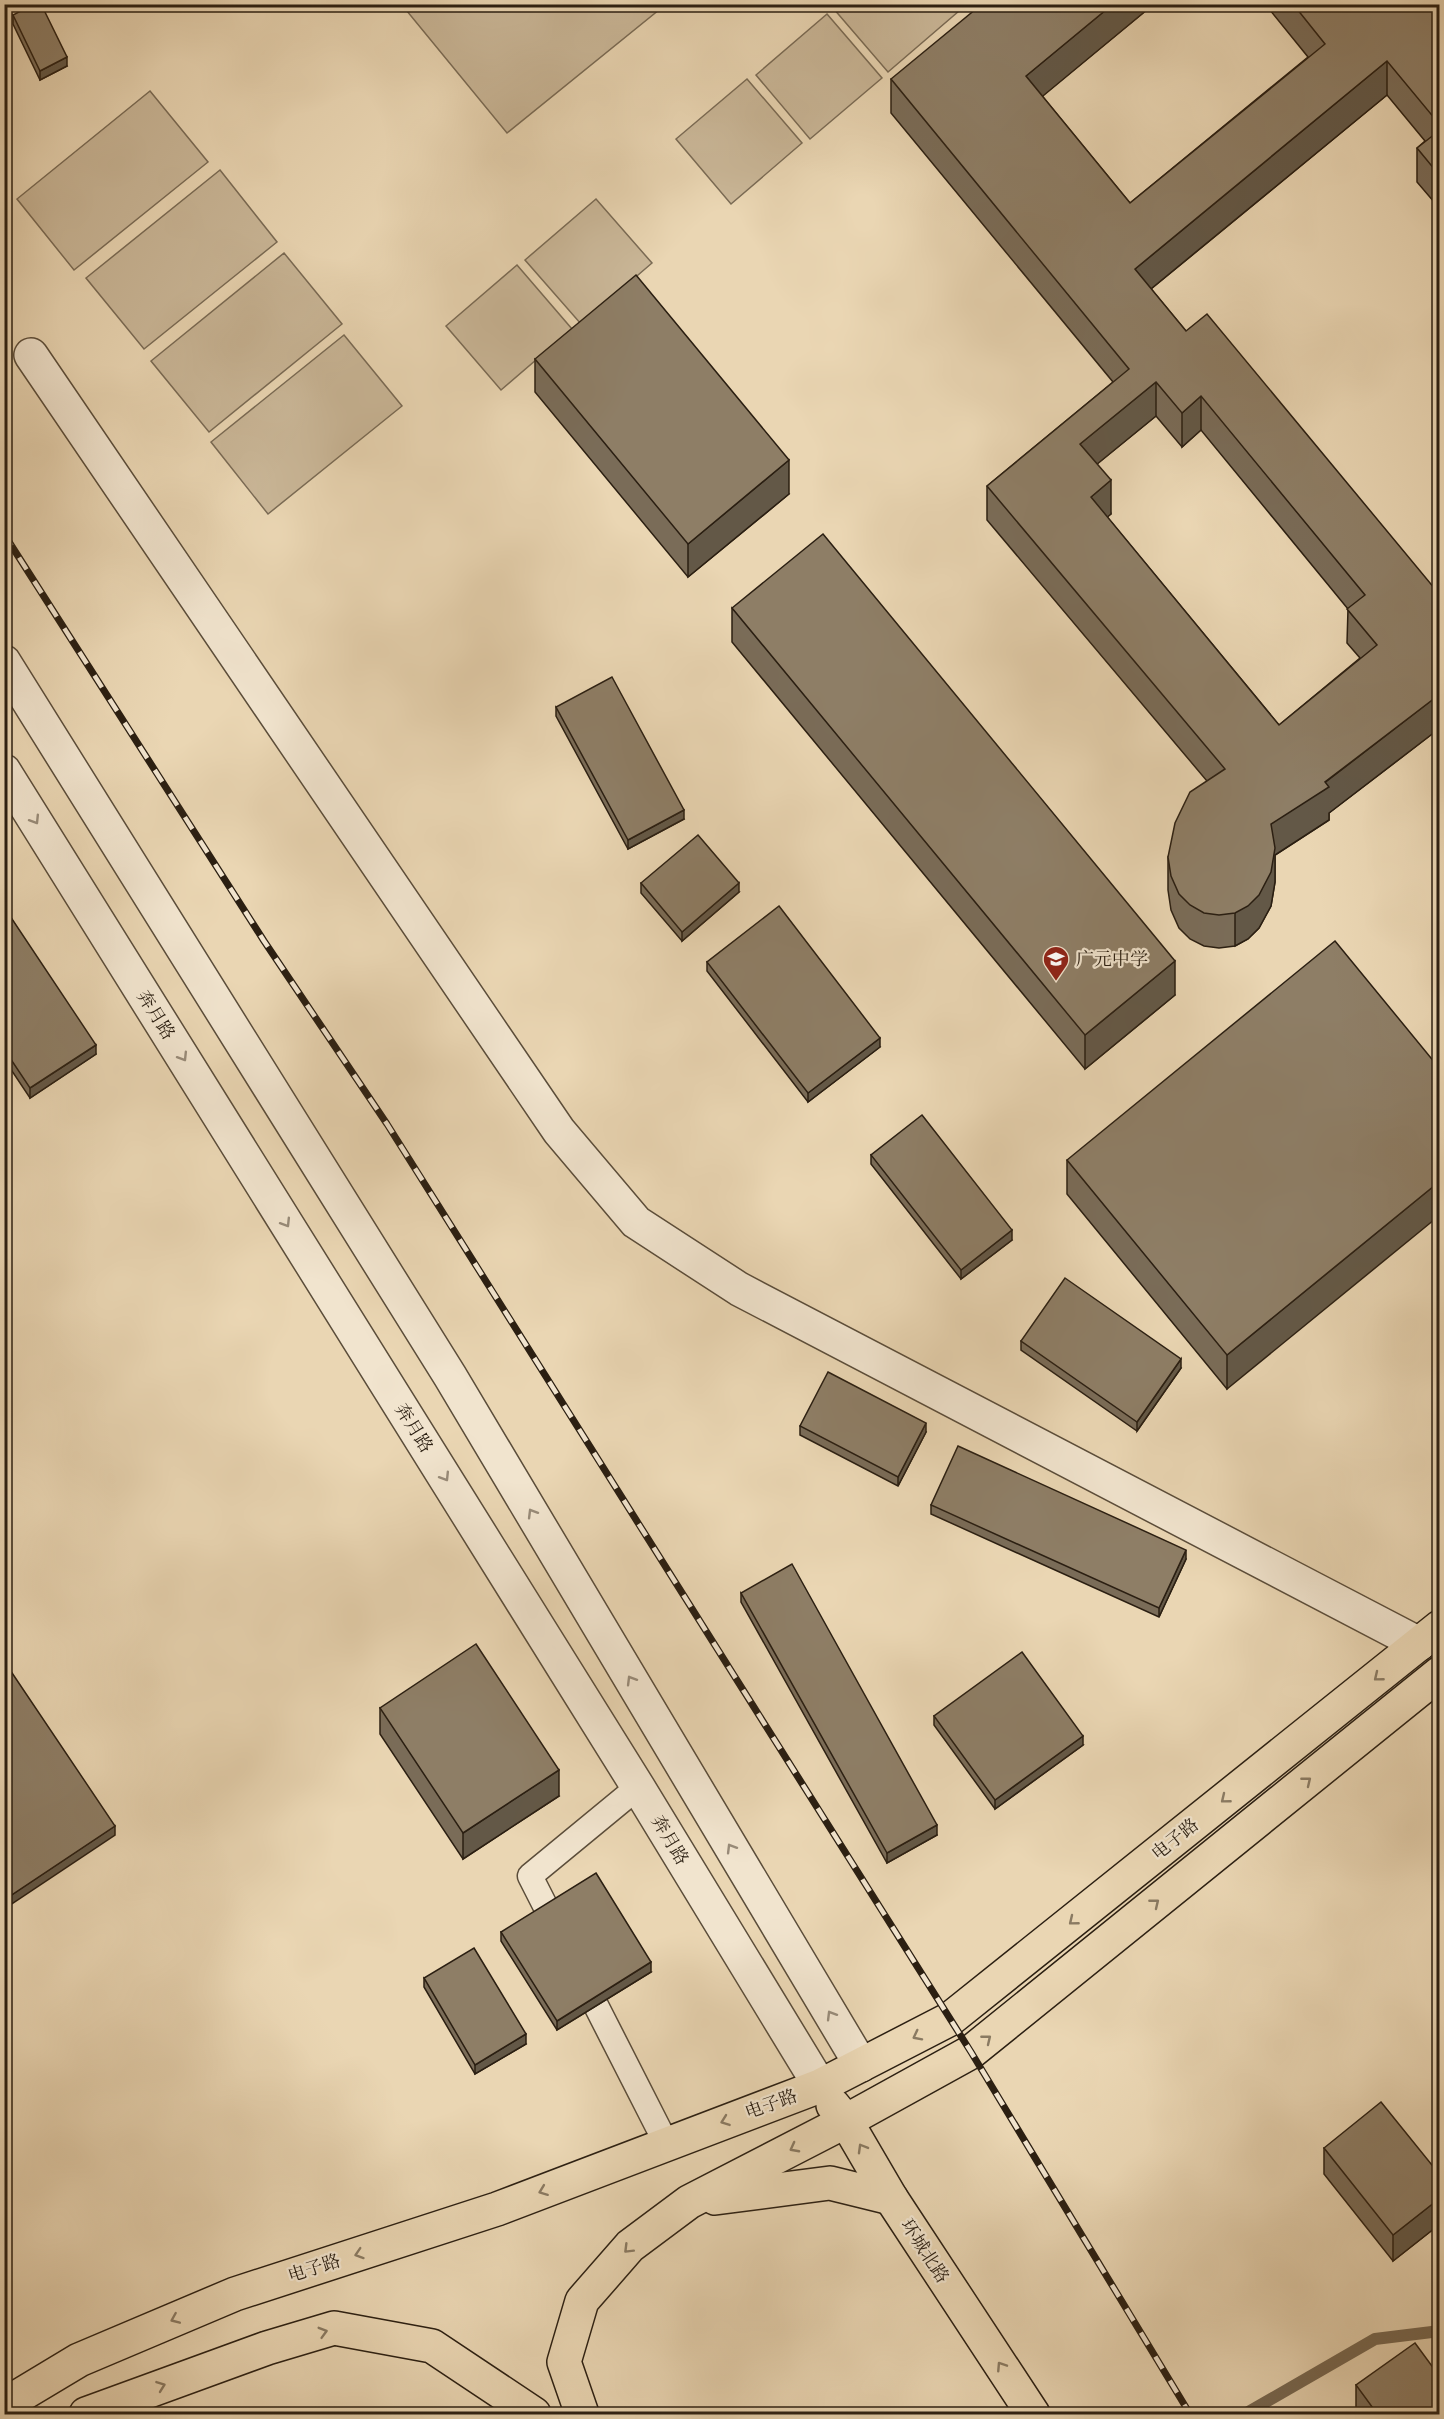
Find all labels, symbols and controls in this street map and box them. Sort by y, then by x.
one-way arrow [28,814,39,825]
school or university icon: 广元中学 [1041,944,1071,982]
place label: 广元中学 [1076,948,1148,974]
street label: 奔月路 [129,986,180,1046]
one-way arrow [175,1051,186,1062]
one-way arrow [278,1217,290,1227]
street label: 奔月路 [387,1399,438,1459]
one-way arrow [437,1471,449,1481]
one-way arrow [527,1508,539,1519]
one-way arrow [1374,1670,1385,1681]
one-way arrow [627,1676,639,1686]
one-way arrow [1300,1777,1311,1788]
one-way arrow [1221,1791,1232,1802]
street label: 奔月路 [643,1811,693,1871]
street label: 电子路 [1147,1813,1205,1868]
one-way arrow [727,1844,739,1854]
one-way arrow [1148,1900,1159,1911]
one-way arrow [1069,1913,1080,1924]
one-way arrow [827,2011,838,2021]
one-way arrow [912,2029,923,2040]
one-way arrow [980,2035,991,2046]
street label: 电子路 [742,2084,802,2127]
one-way arrow [721,2114,731,2127]
one-way arrow [789,2141,800,2152]
one-way arrow [857,2144,869,2154]
one-way arrow [539,2184,550,2196]
street label: 环城北路 [893,2215,954,2289]
one-way arrow [625,2242,636,2253]
one-way arrow [354,2247,365,2259]
street label: 电子路 [285,2249,344,2291]
one-way arrow [171,2312,182,2324]
one-way arrow [318,2326,328,2339]
one-way arrow [997,2361,1008,2372]
one-way arrow [155,2381,165,2394]

